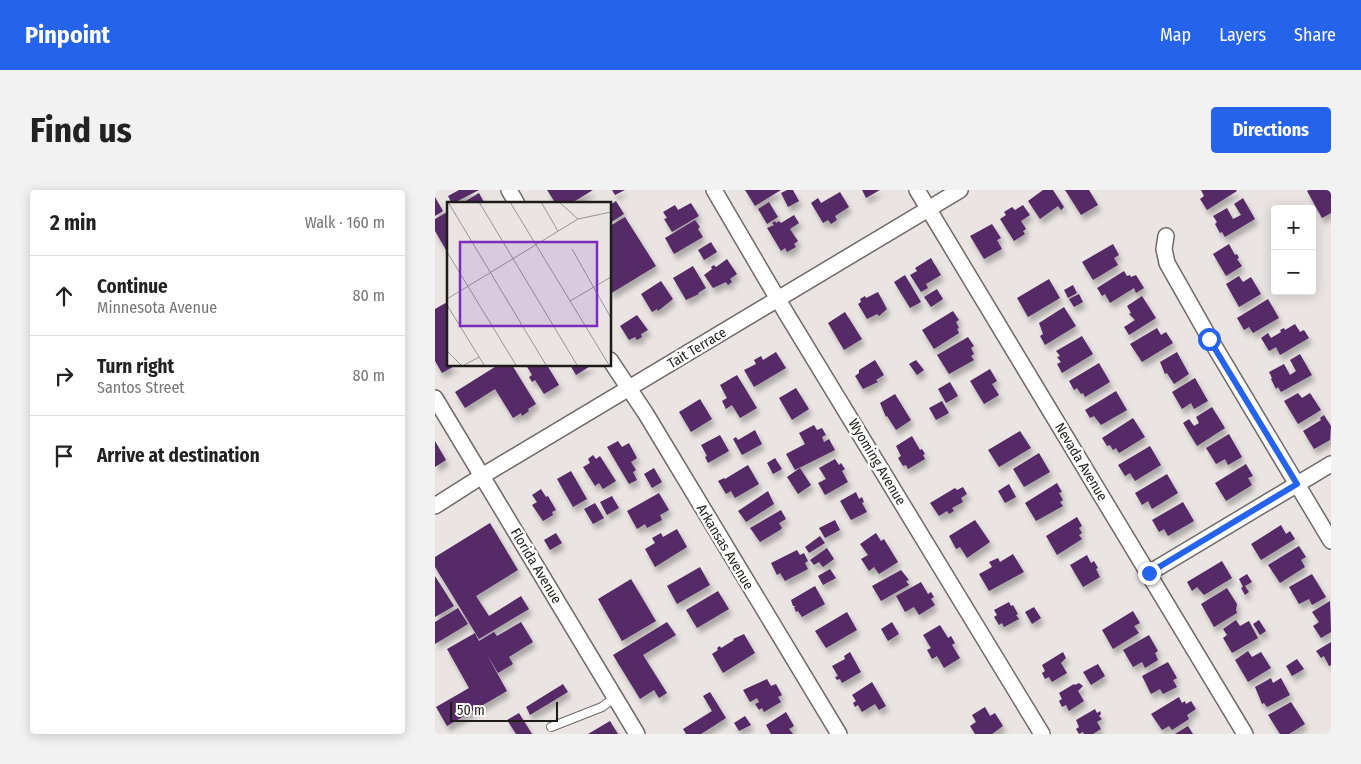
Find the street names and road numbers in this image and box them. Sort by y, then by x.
street label: Tait Terrace [665,324,730,372]
street label: Wyoming Avenue [845,416,909,508]
street label: Nevada Avenue [1051,420,1111,504]
street label: Arkansas Avenue [693,501,757,593]
street label: Florida Avenue [507,525,565,607]

